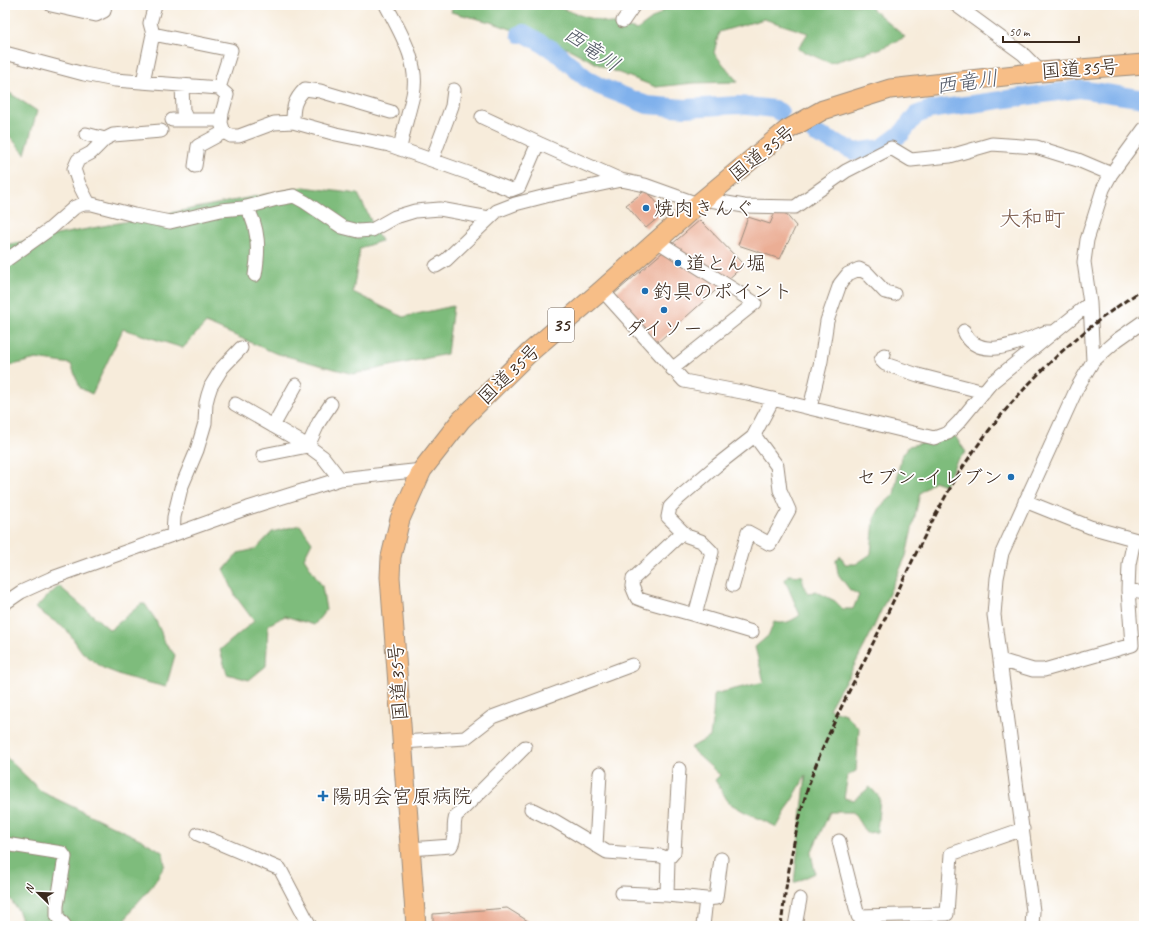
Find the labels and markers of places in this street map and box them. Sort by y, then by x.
place label: 焼肉きんぐ [654,196,754,221]
marker: 焼肉きんぐ [641,203,651,213]
place label: 道とん堀 [686,251,766,276]
marker: 道とん堀 [673,258,683,268]
place label: 釣具のポイント [653,279,793,304]
marker: 釣具のポイント [640,286,650,296]
marker: ダイソー [659,305,669,315]
place label: ダイソー [625,316,703,341]
place label: セブン-イレブン [856,465,1003,490]
marker: セブン-イレブン [1006,472,1016,482]
place label: 陽明会宮原病院 [332,784,472,809]
marker: 陽明会宮原病院 [317,790,329,802]

